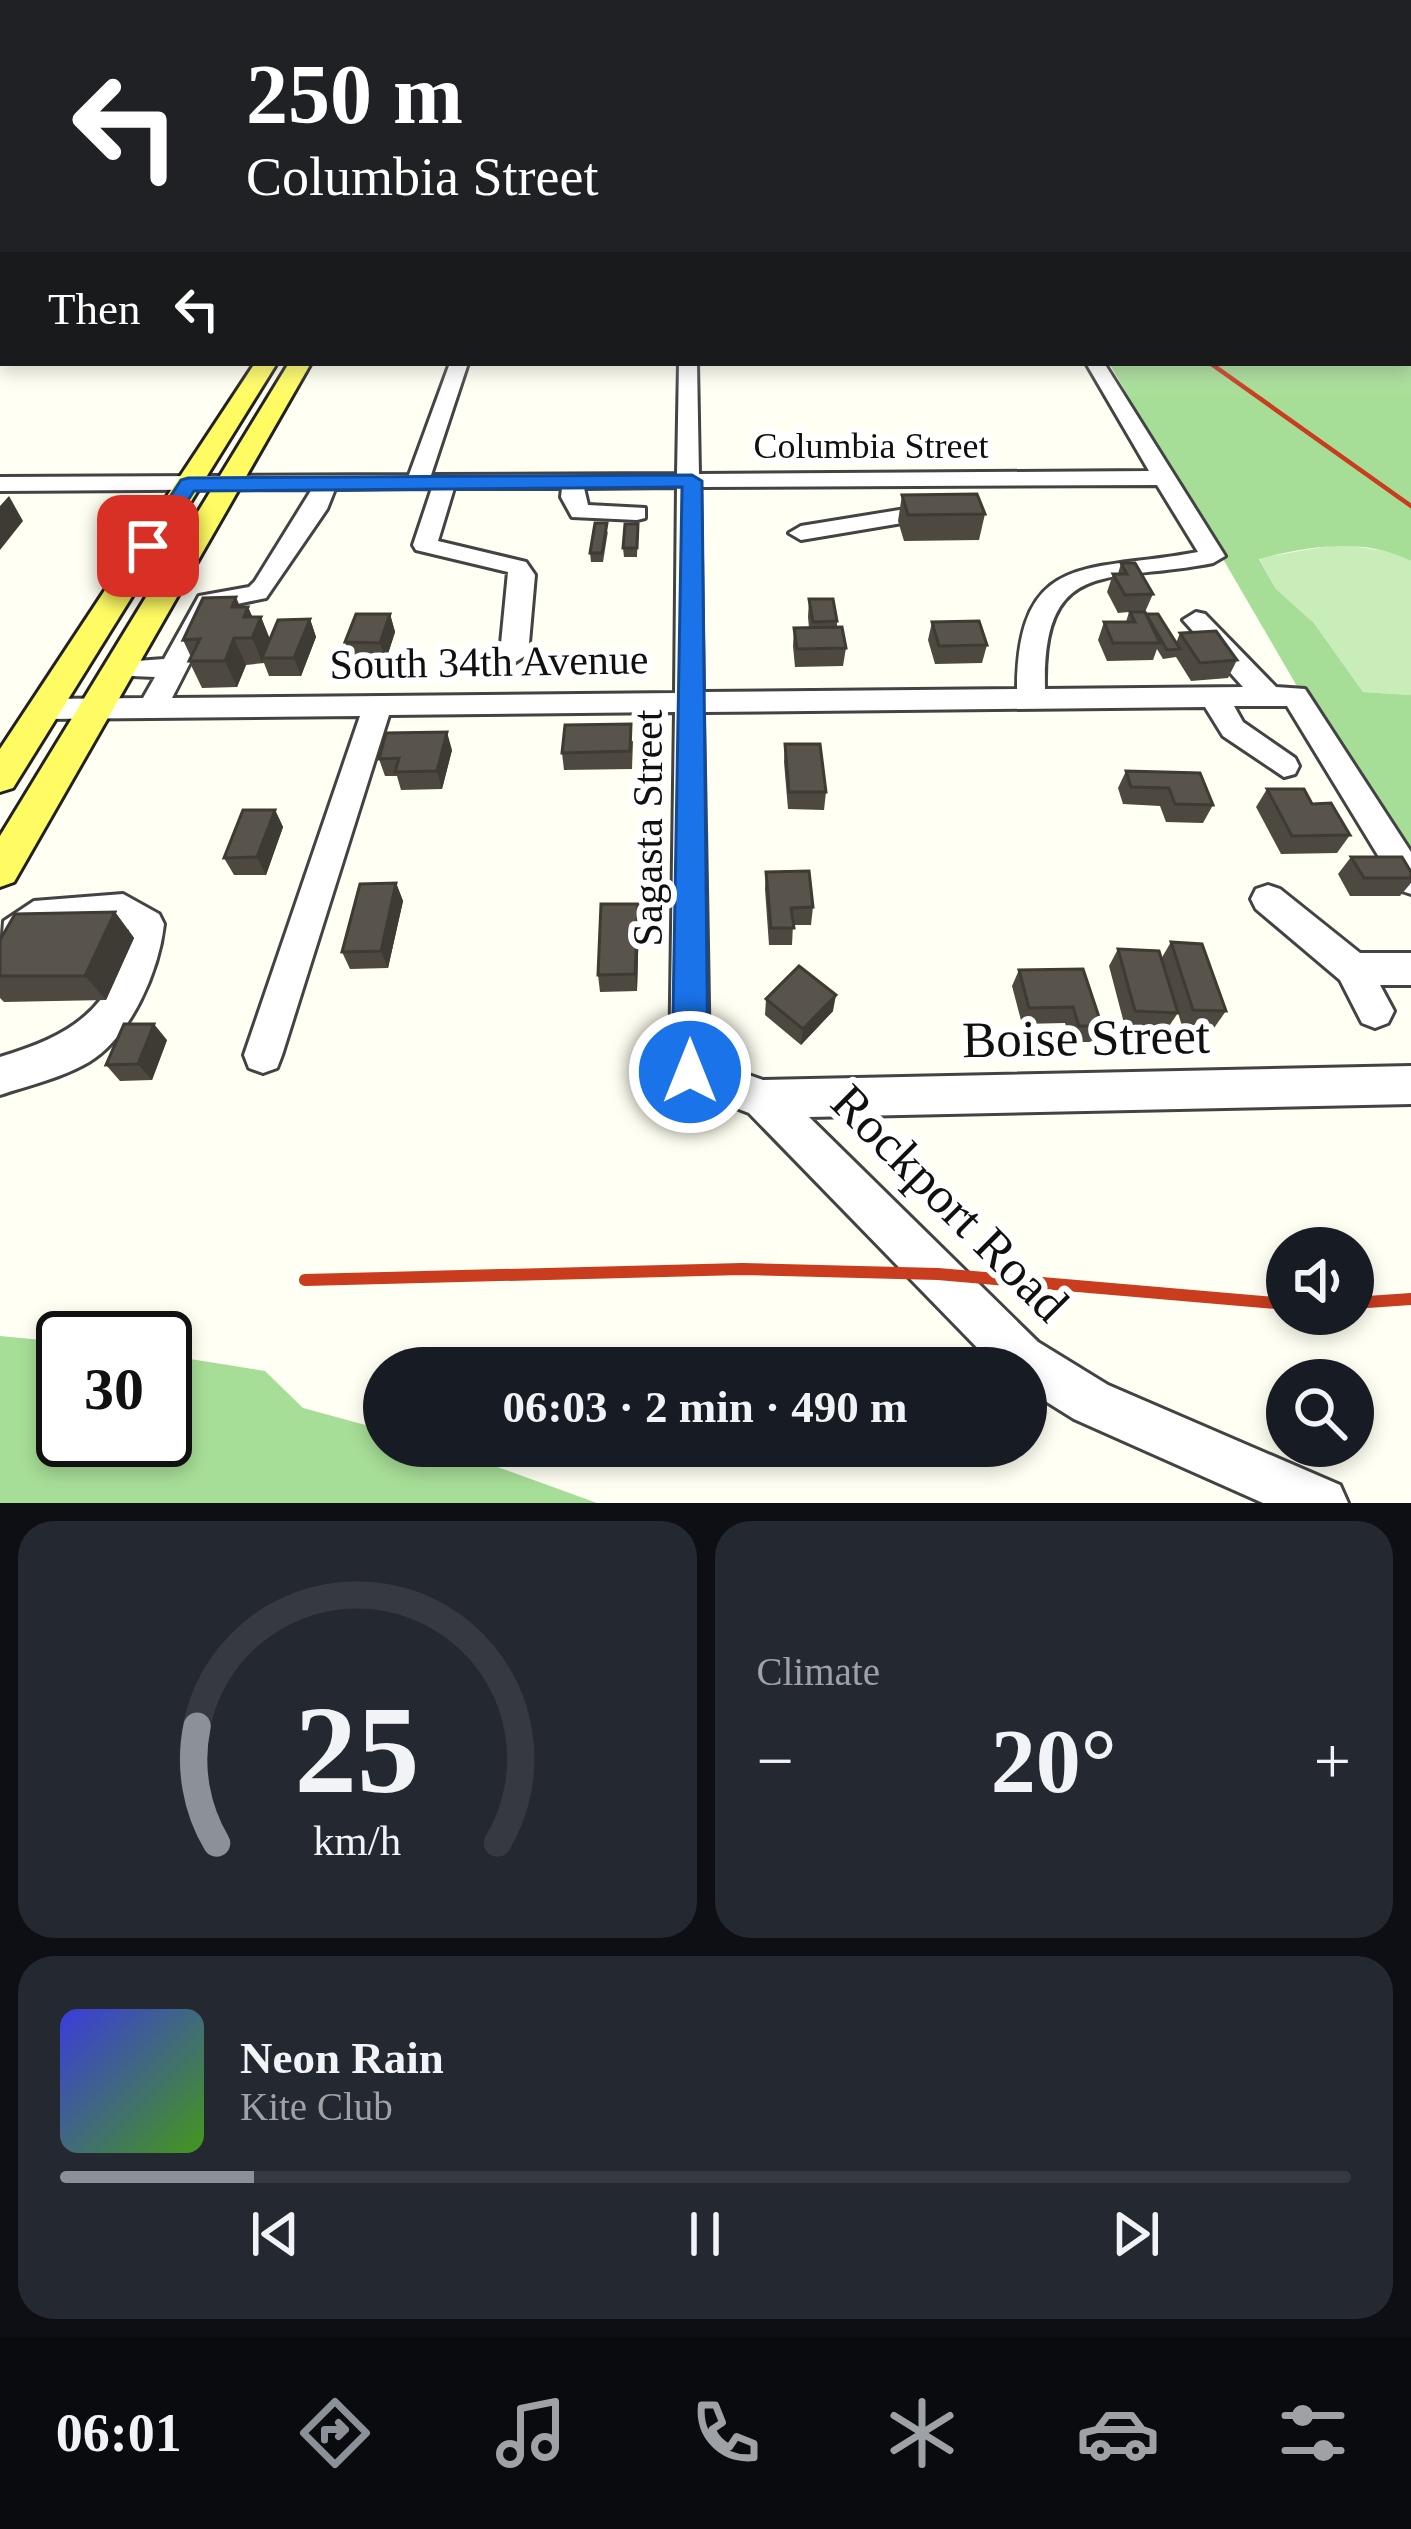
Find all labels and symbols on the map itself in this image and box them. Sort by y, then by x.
street label: Columbia Street [754,426,988,466]
pin [97,495,199,597]
street label: South 34th Avenue [329,636,649,688]
street label: Sagasta Street [625,709,671,946]
street label: Boise Street [962,1008,1210,1068]
position arrow [627,1009,753,1135]
street label: Rockport Road [821,1074,1079,1332]
speed limit sign: 30 [36,1311,192,1467]

